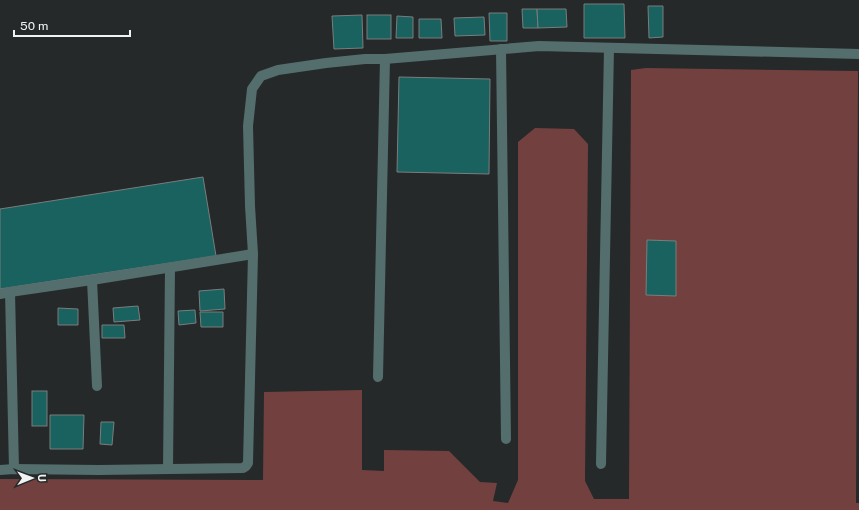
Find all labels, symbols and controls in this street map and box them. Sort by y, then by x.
scale bar [14,12,130,38]
text: 50 m [20,19,48,33]
north arrow [12,458,52,498]
text: U [36,474,48,482]

